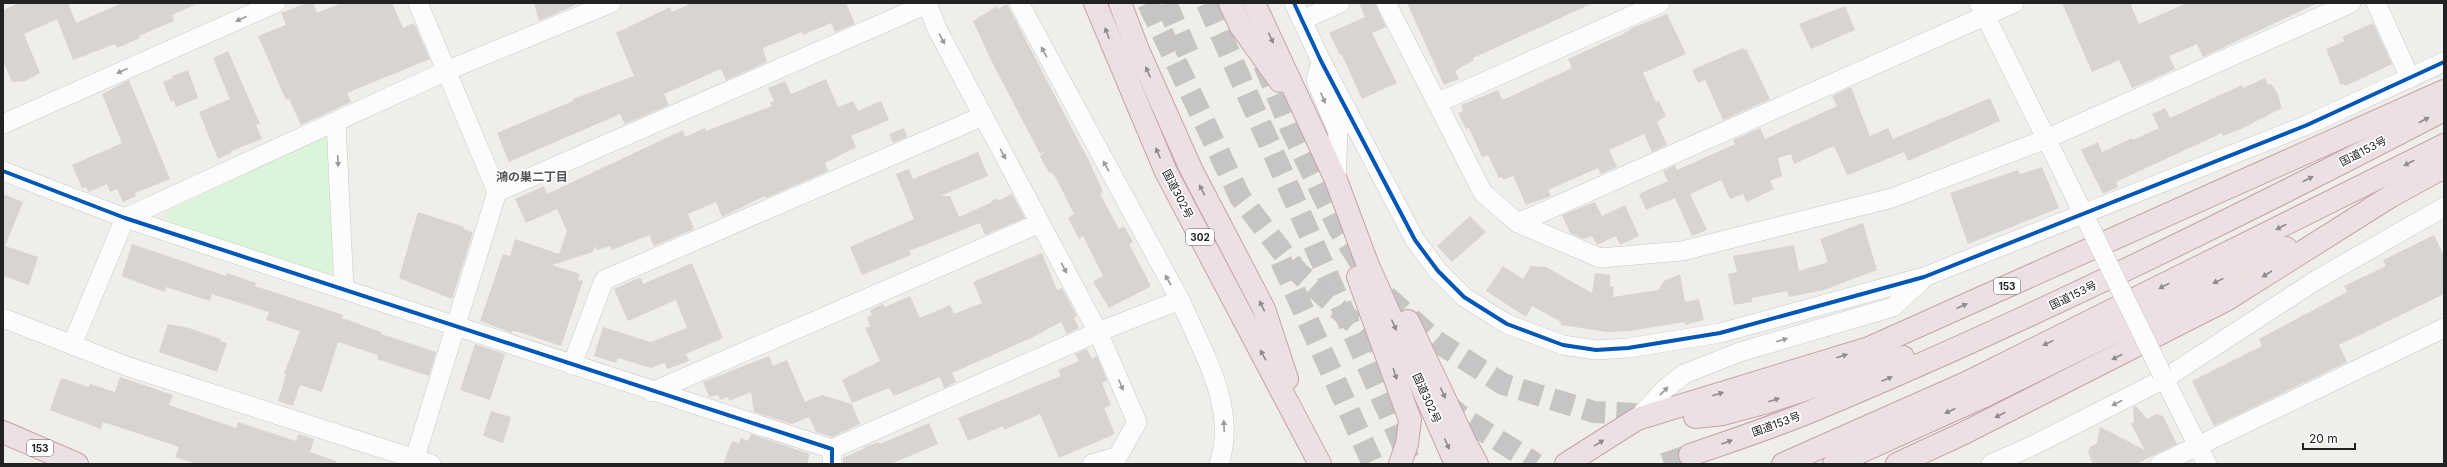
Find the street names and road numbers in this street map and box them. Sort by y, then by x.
street label: 国道153号 [2337,133,2389,169]
street label: 国道302号 [1160,167,1196,221]
road number: 302 [1186,229,1214,245]
road number: 153 [1994,278,2020,294]
street label: 国道153号 [2047,278,2099,312]
street label: 国道302号 [1410,371,1444,425]
street label: 国道153号 [1750,409,1802,439]
road number: 153 [27,440,53,456]

